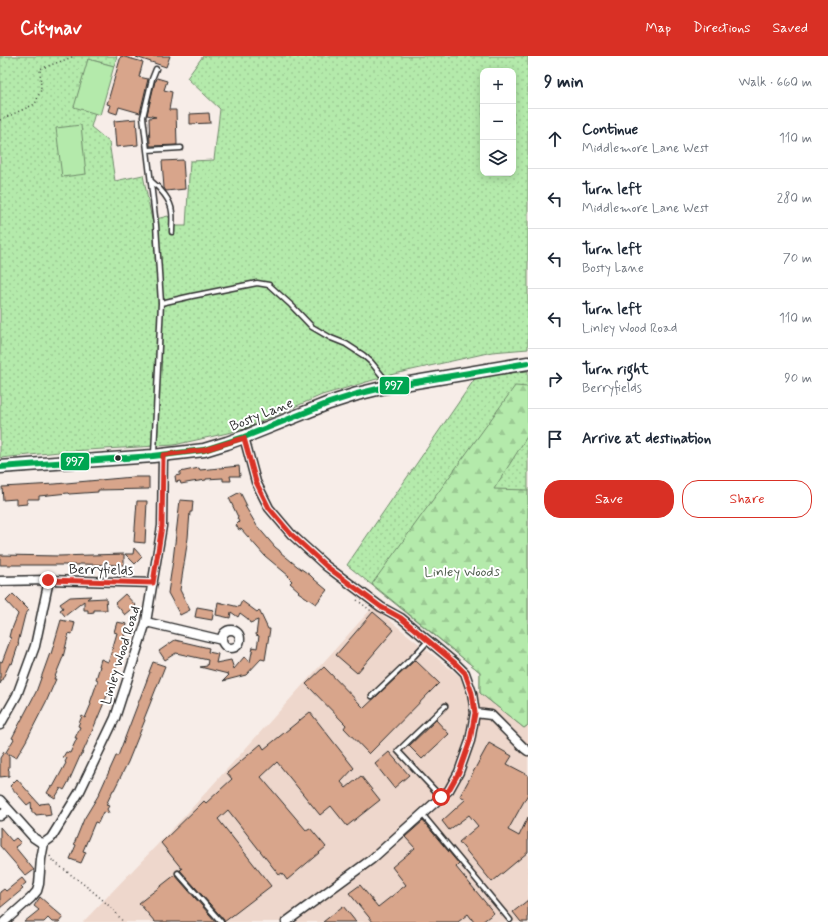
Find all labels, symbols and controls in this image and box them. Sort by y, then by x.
text: Citynav [20,16,82,41]
text: Map [645,19,671,37]
text: Directions [693,19,751,37]
text: Saved [773,19,808,37]
map controls [480,68,516,176]
button: + [480,68,516,104]
text: 9 min [544,71,584,93]
text: Walk · 660 m [738,74,812,91]
button: − [480,104,516,140]
text: Continue [582,120,638,140]
icon: ahead [544,128,566,150]
text: 110 m [779,130,812,147]
button: layers [480,140,516,176]
text: Middlemore Lane West [582,140,709,157]
text: Turn left [582,180,642,200]
icon: left [544,188,566,210]
text: 280 m [777,190,812,207]
text: Middlemore Lane West [582,200,709,217]
text: Turn left [582,240,642,260]
icon: left [544,248,566,270]
text: 70 m [783,250,812,267]
text: Bosty Lane [582,260,644,277]
text: Turn left [582,300,642,320]
icon: left [544,308,566,330]
text: 110 m [779,310,812,327]
text: Linley Wood Road [582,320,677,337]
text: Turn right [582,360,649,380]
icon: right [544,368,566,390]
text: 90 m [784,370,812,387]
line badge: 997 [379,376,410,395]
text: 997 [385,379,404,393]
text: Berryfields [582,380,642,397]
street label: Bosty Lane [227,394,296,436]
icon: arrive [544,428,566,450]
text: Arrive at destination [582,429,711,449]
line badge: 997 [60,452,90,471]
unlabelled marker [113,453,123,463]
text: 997 [66,455,85,469]
button: Save [544,480,674,518]
button: Share [682,480,812,518]
street label: Berryfields [69,560,134,580]
park label: Linley Woods [424,563,500,581]
route end [39,571,57,589]
street label: Linley Wood Road [97,604,145,707]
route start [432,788,450,806]

